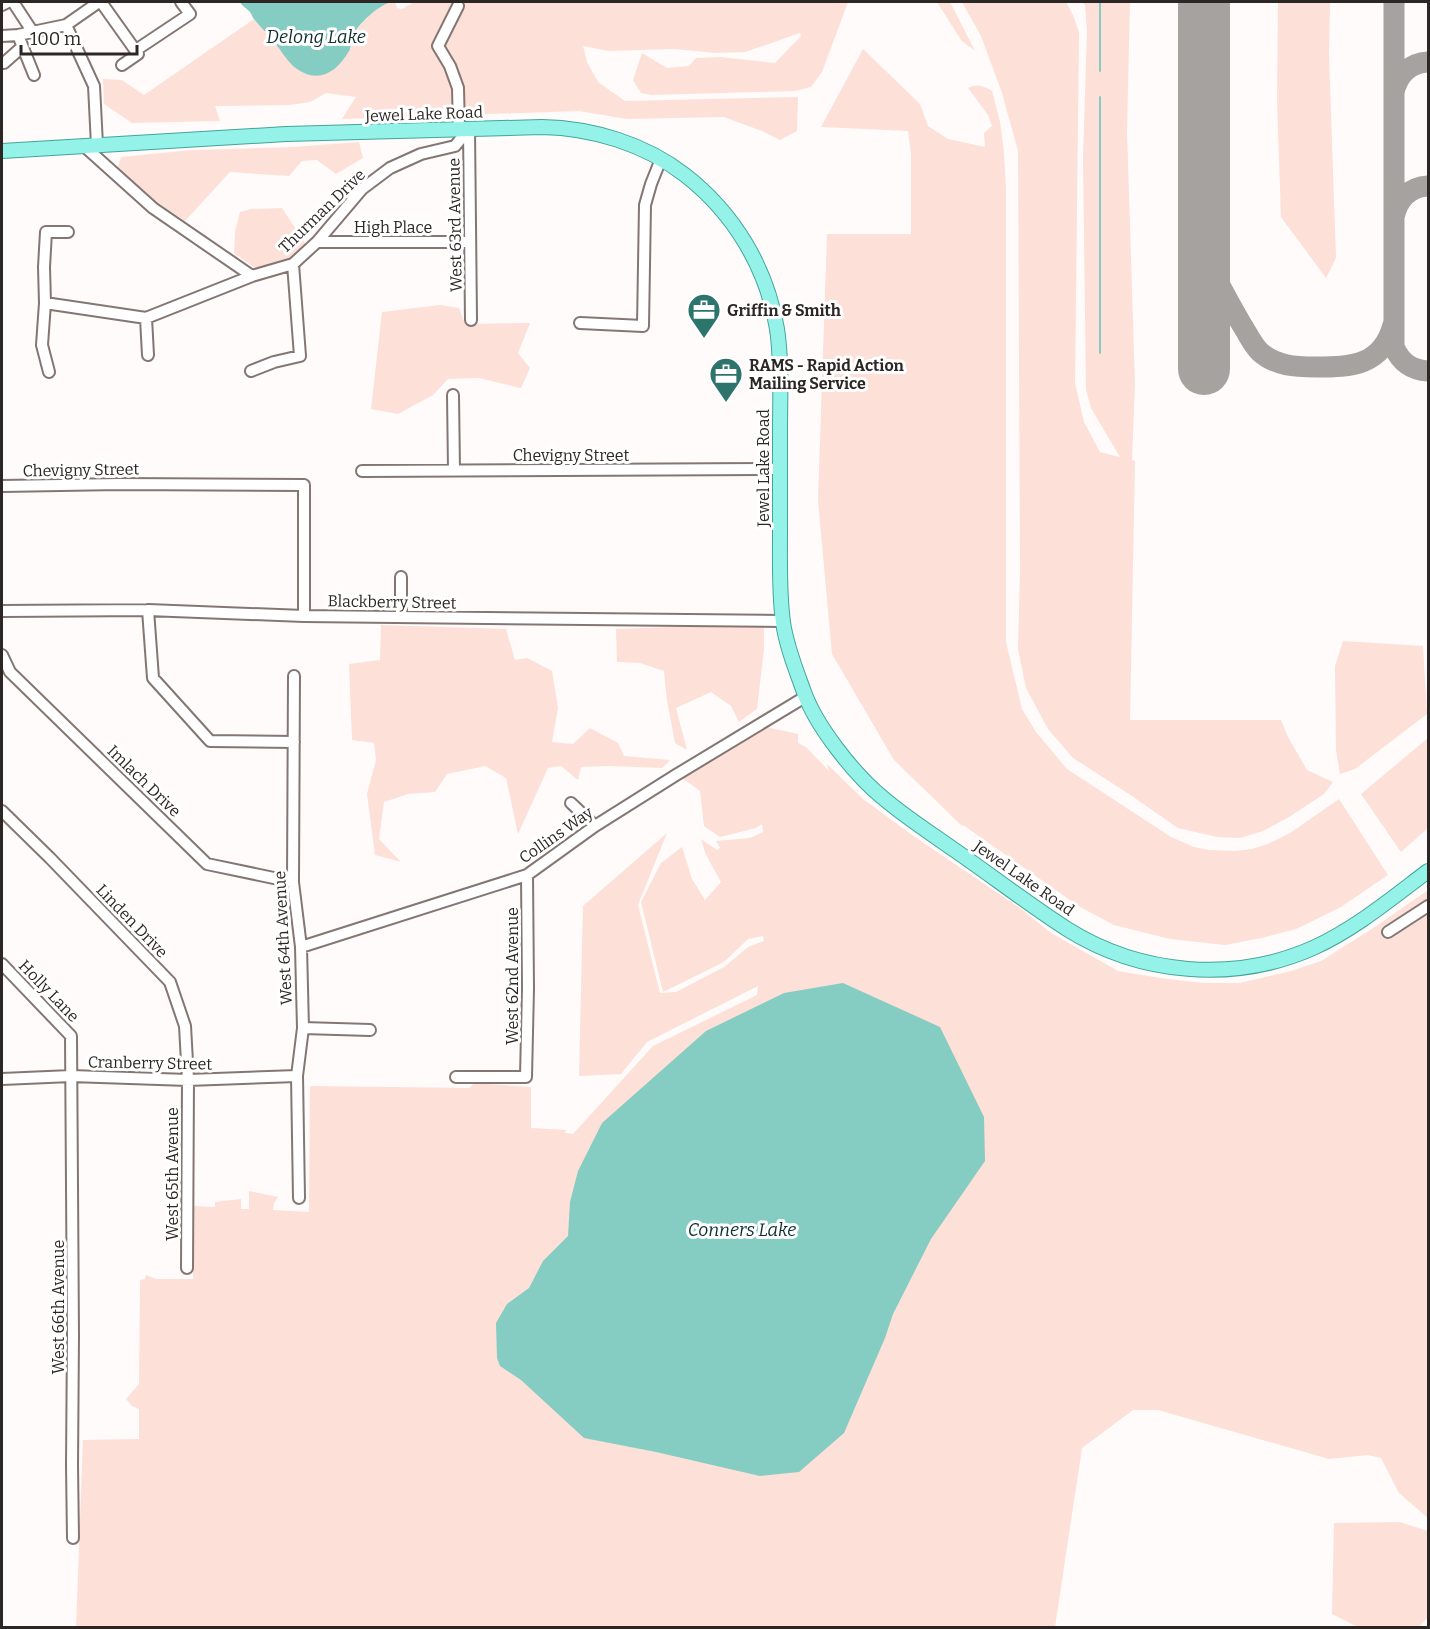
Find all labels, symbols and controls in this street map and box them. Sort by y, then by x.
scale bar [21,18,136,56]
water label: Delong Lake [266,26,366,48]
text: 100 m [30,28,81,50]
street label: Jewel Lake Road [364,102,484,126]
street label: West 63rd Avenue [444,158,466,292]
street label: Thurman Drive [275,165,369,257]
street label: High Place [354,218,432,237]
office icon: Griffin & Smith [686,292,722,339]
place label: Griffin & Smith [727,301,841,320]
office icon: RAMS - Rapid Action Mailing Service [708,356,744,403]
place label: RAMS - Rapid Action Mailing Service [749,356,905,393]
street label: Jewel Lake Road [754,408,773,528]
street label: Chevigny Street [513,446,629,465]
street label: Chevigny Street [23,459,140,481]
street label: Blackberry Street [327,591,457,613]
street label: Imlach Drive [103,741,185,821]
street label: Collins Way [515,802,597,867]
street label: Jewel Lake Road [969,836,1078,920]
street label: West 64th Avenue [270,870,296,1006]
street label: Linden Drive [92,880,172,962]
street label: West 62nd Avenue [503,907,522,1045]
street label: Holly Lane [15,956,83,1026]
street label: Cranberry Street [88,1052,213,1074]
street label: West 65th Avenue [163,1107,182,1241]
water label: Conners Lake [688,1219,796,1241]
street label: West 66th Avenue [49,1240,68,1374]

